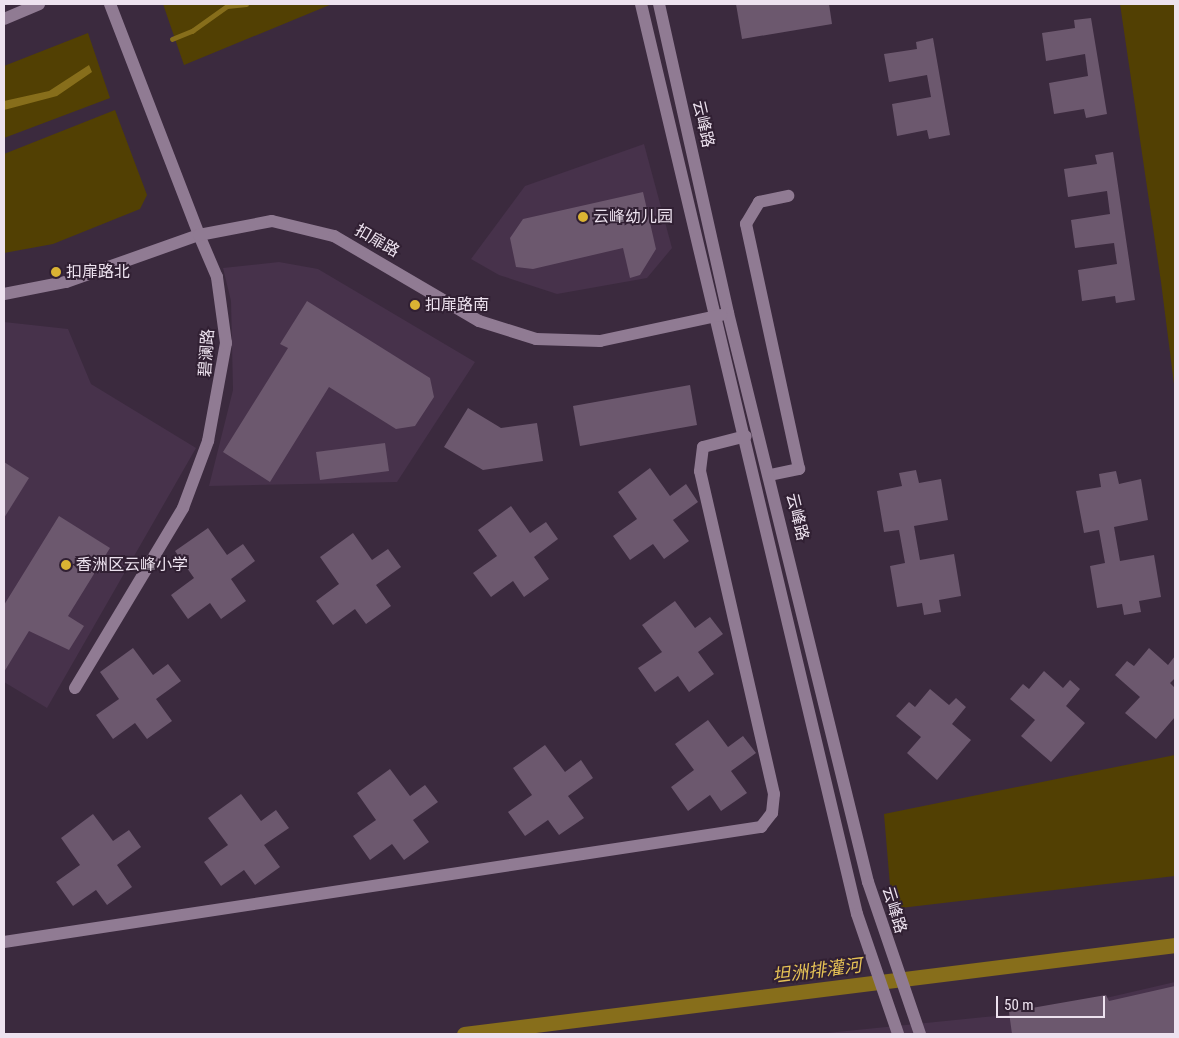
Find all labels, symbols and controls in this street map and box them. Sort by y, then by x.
street label: 云峰路 [688,98,718,150]
place label: 云峰幼儿园 [593,207,673,227]
marker: 云峰幼儿园 [577,211,589,223]
street label: 扣扉路 [351,221,403,261]
place label: 扣扉路北 [66,262,130,282]
marker: 扣扉路北 [50,266,62,278]
place label: 扣扉路南 [425,295,489,315]
marker: 扣扉路南 [409,299,421,311]
street label: 碧澜路 [196,328,218,378]
street label: 云峰路 [782,491,812,543]
place label: 香洲区云峰小学 [76,555,188,575]
marker: 香洲区云峰小学 [60,559,72,571]
street label: 云峰路 [878,884,910,936]
water label: 坦洲排灌河 [771,955,863,987]
scale bar [999,986,1108,1018]
text: 50 m [1004,996,1034,1014]

